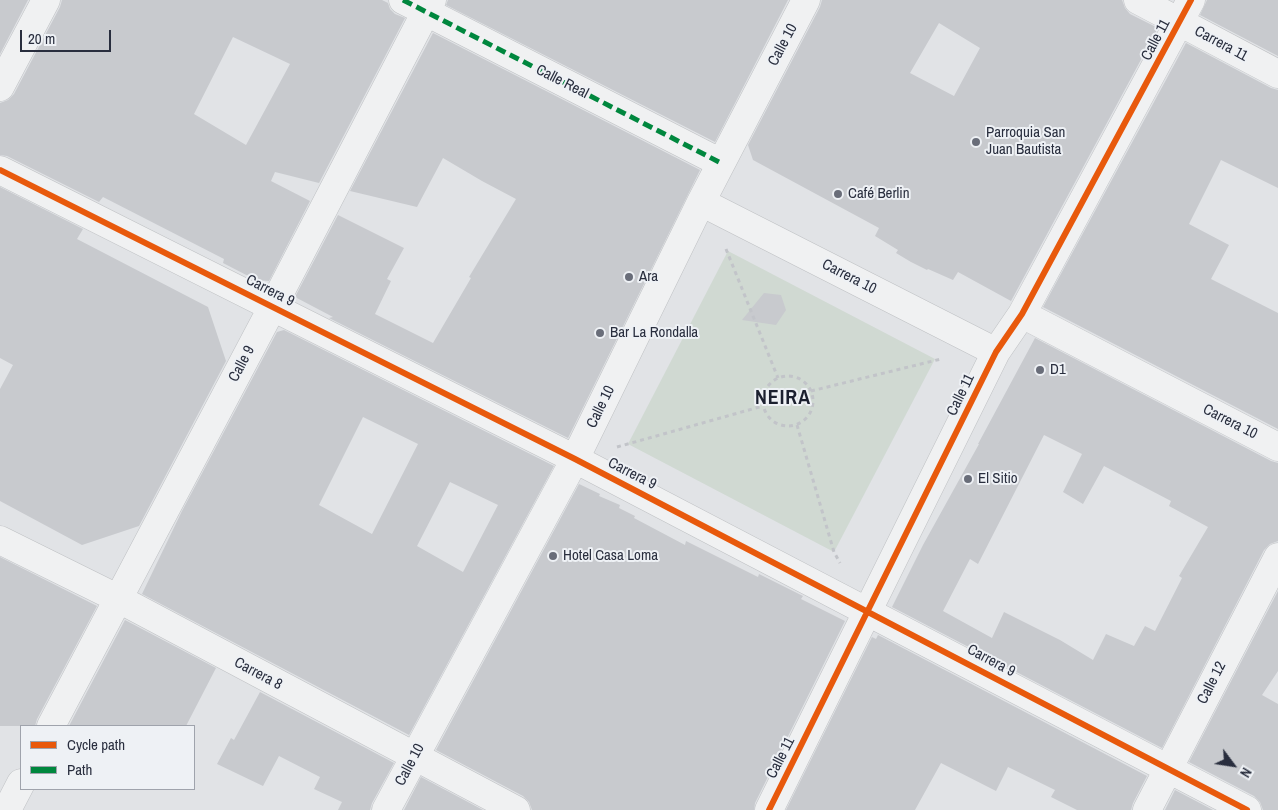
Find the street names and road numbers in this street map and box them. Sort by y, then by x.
street label: Calle 11 [1138,16,1174,64]
street label: Calle 10 [764,21,802,69]
street label: Carrera 11 [1191,22,1251,66]
street label: Calle Real [533,61,591,103]
street label: Carrera 10 [819,256,879,298]
street label: Carrera 9 [243,271,297,311]
street label: Calle 9 [225,343,259,385]
street label: Calle 11 [943,371,979,419]
street label: Calle 10 [583,383,619,431]
street label: Carrera 10 [1200,401,1260,443]
street label: Carrera 9 [605,454,659,494]
street label: Carrera 9 [964,641,1018,681]
street label: Carrera 8 [231,654,285,694]
street label: Calle 12 [1194,659,1230,707]
street label: Calle 11 [763,734,799,782]
street label: Calle 10 [391,741,429,789]

